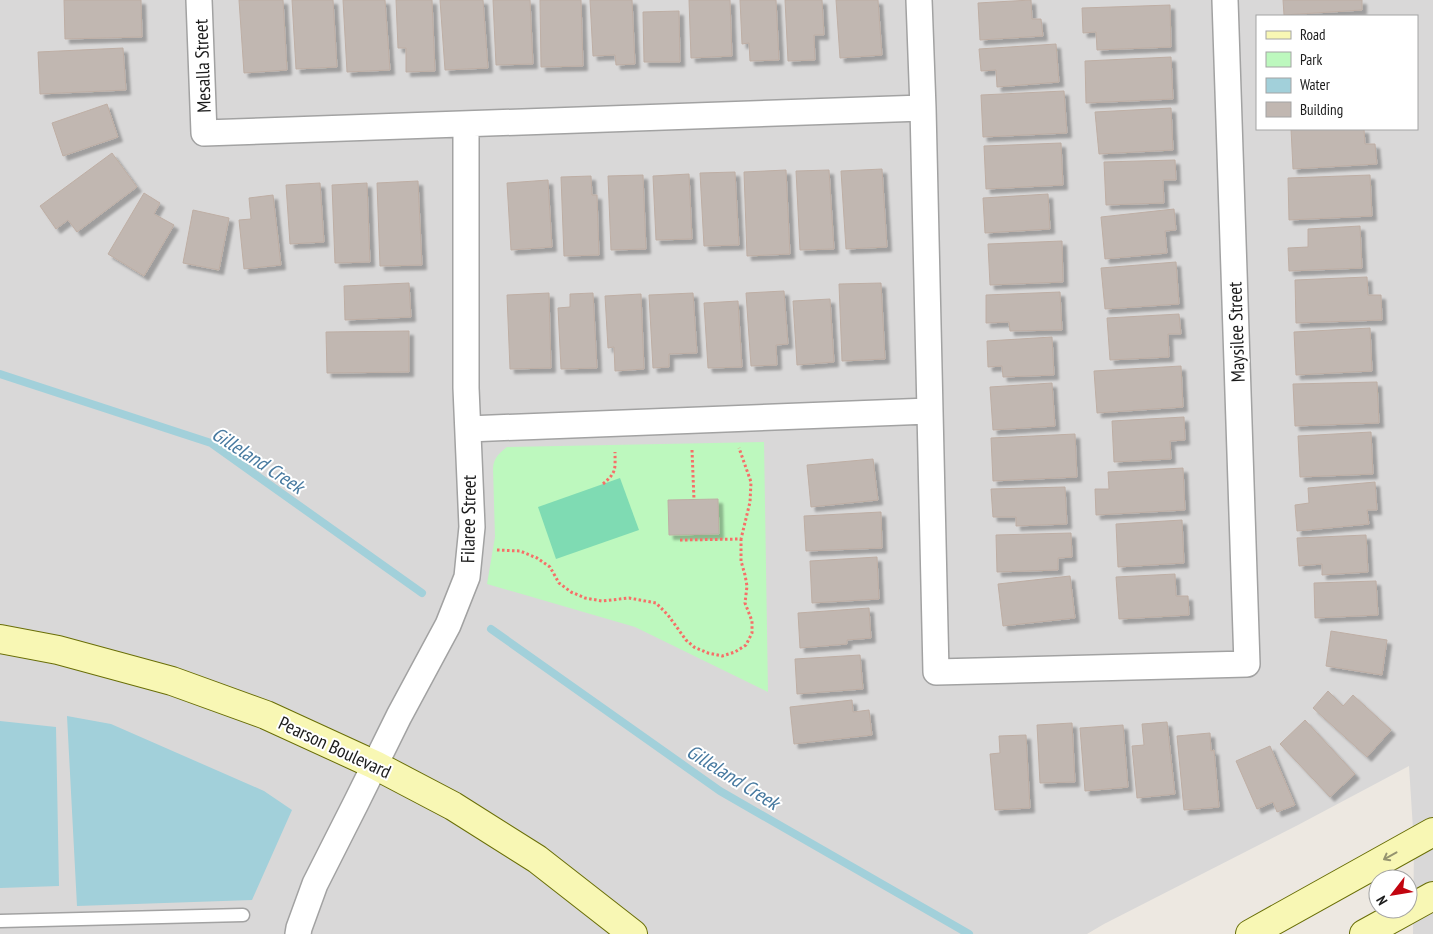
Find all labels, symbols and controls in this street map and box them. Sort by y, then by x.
legend [1256,15,1418,130]
street label: Mesalla Street [188,18,216,113]
text: Road [1300,25,1326,44]
text: Park [1300,50,1322,69]
text: Water [1300,75,1331,94]
text: Building [1300,100,1343,119]
street label: Maysilee Street [1222,280,1250,383]
water label: Gilleland Creek [207,421,311,501]
street label: Filaree Street [455,474,481,563]
street label: Pearson Boulevard [275,710,395,784]
water label: Gilleland Creek [682,738,786,817]
one-way arrow [1383,851,1398,861]
north arrow [1368,869,1418,919]
text: N [1372,893,1392,909]

